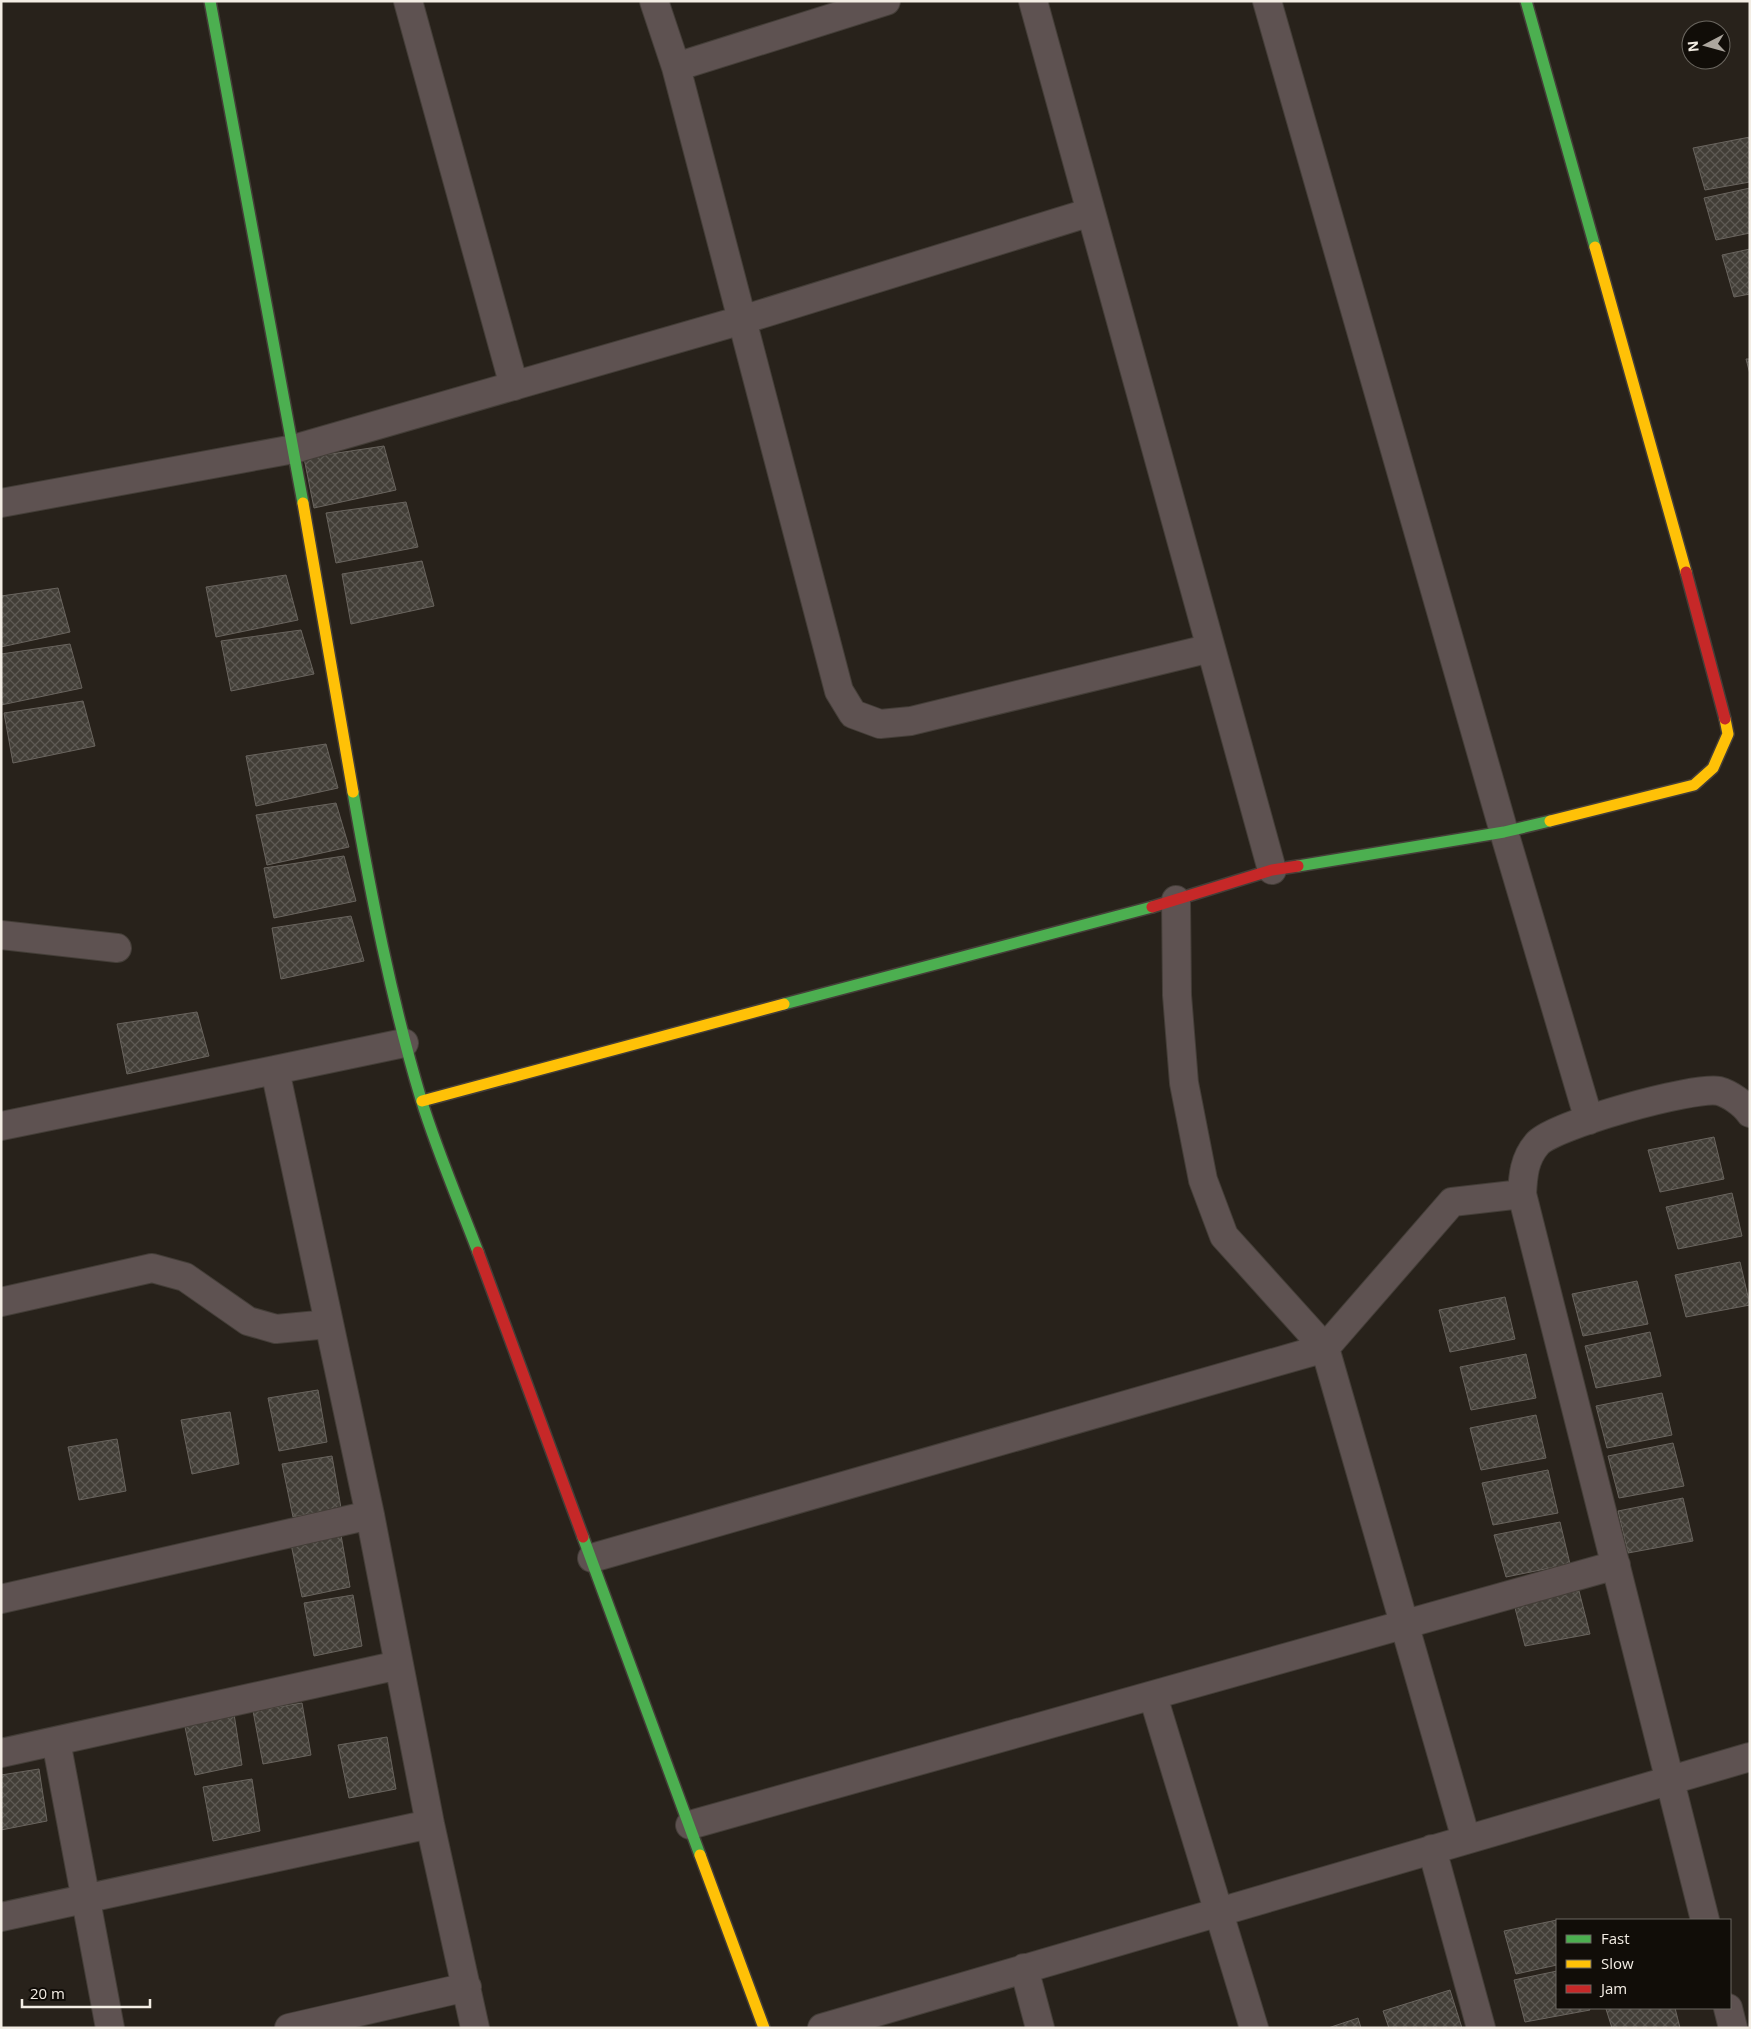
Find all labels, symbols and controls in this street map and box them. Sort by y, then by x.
north arrow [1681,20,1731,70]
text: N [1683,40,1703,53]
legend [1556,1919,1731,2009]
text: Fast [1601,1928,1630,1948]
text: Slow [1601,1953,1634,1973]
scale bar [22,1976,150,2008]
text: Jam [1599,1978,1627,1998]
text: 20 m [30,1983,65,2003]

